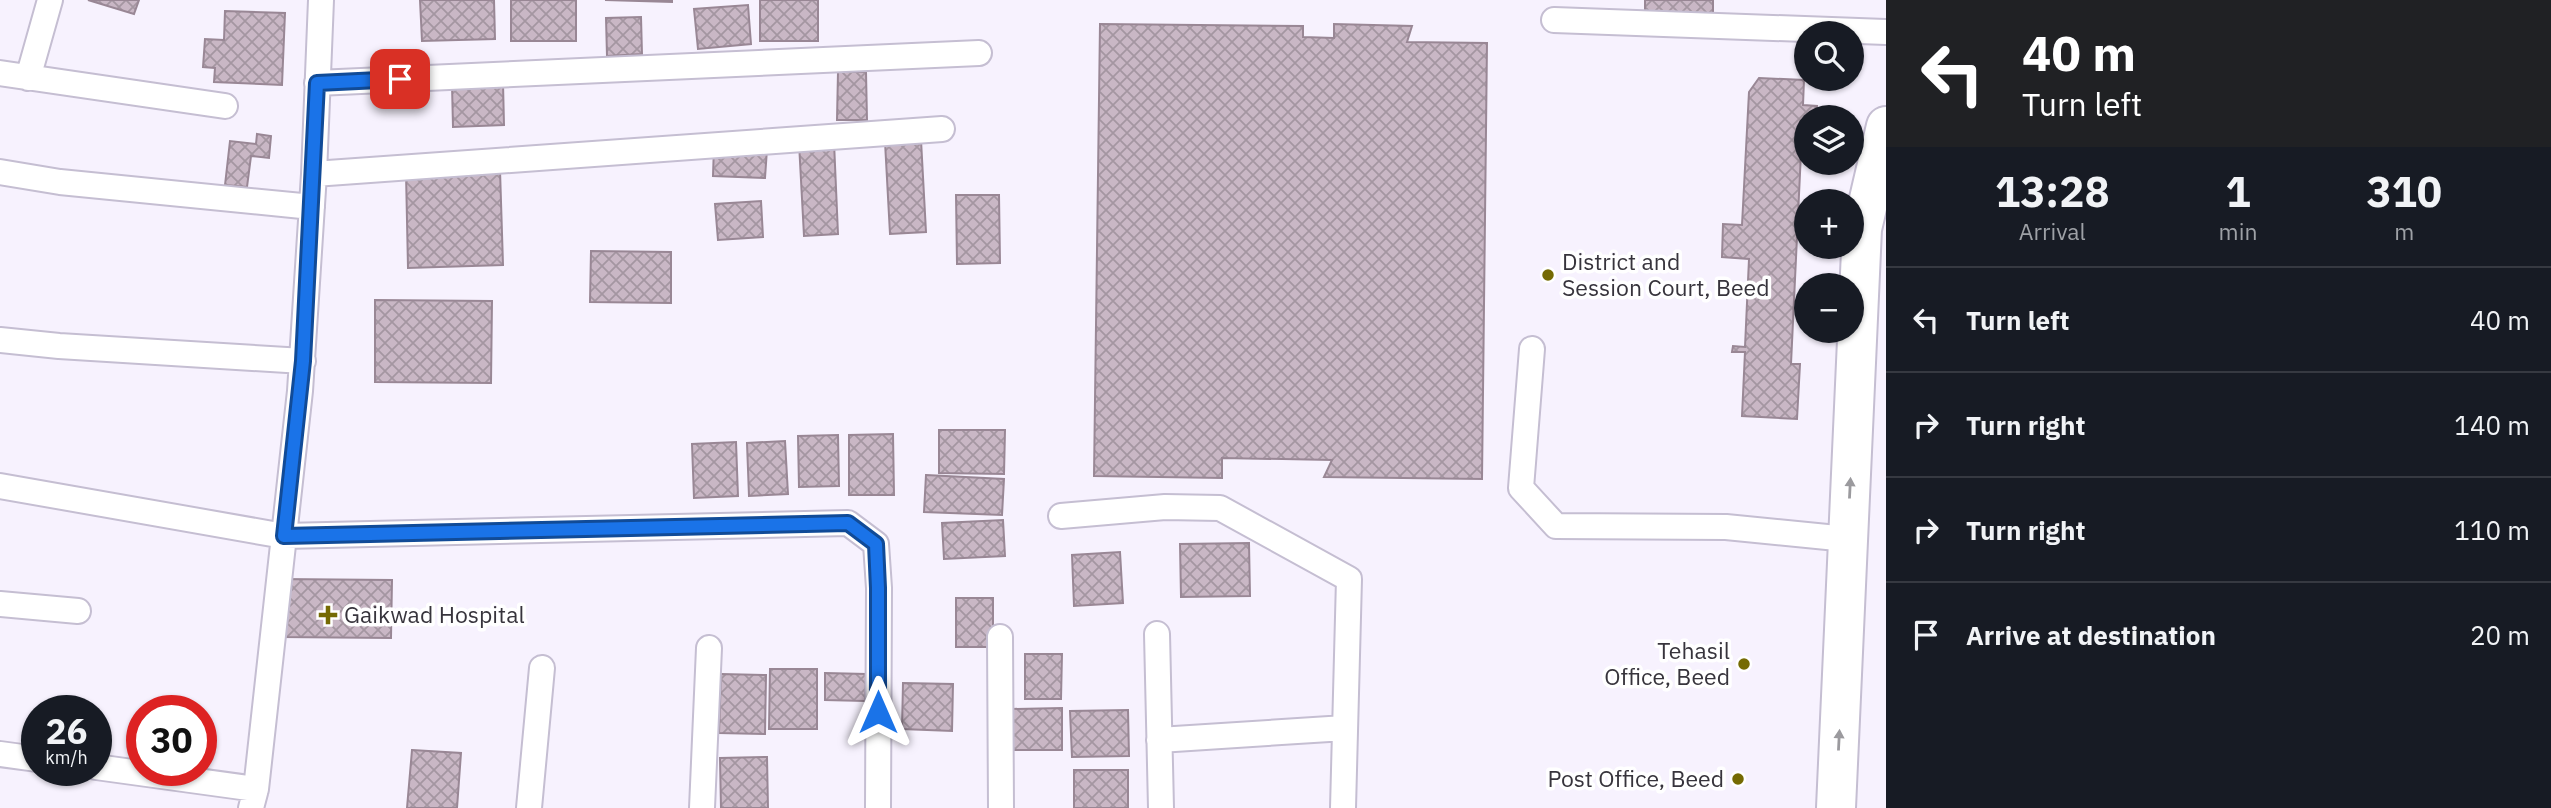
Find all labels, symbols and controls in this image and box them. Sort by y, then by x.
map controls [1794,21,1864,343]
button: search [1794,21,1864,91]
text: 40 m [2022,21,2136,84]
icon: left [1907,28,1998,119]
pin [370,49,430,109]
icon: arrive [381,60,419,98]
text: Turn left [2022,83,2142,125]
button: layers [1794,105,1864,175]
text: 13:28 [1995,164,2110,219]
text: 1 [2225,164,2251,219]
text: 310 [2366,164,2442,219]
button: + [1794,189,1864,259]
text: Arrival [2019,216,2086,246]
text: min [2219,216,2257,246]
text: m [2394,216,2414,246]
place label: District and Session Court, Beed [1562,246,1770,302]
marker: District and Session Court, Beed [1540,267,1556,283]
button: − [1794,273,1864,343]
icon: left [1907,301,1945,339]
text: Turn left [1966,303,2069,337]
text: 40 m [2470,303,2530,337]
icon: right [1907,406,1945,444]
text: Turn right [1966,408,2085,442]
text: 140 m [2454,408,2530,442]
one-way arrow [1845,477,1856,499]
icon: right [1907,511,1945,549]
text: Turn right [1966,513,2085,547]
text: 110 m [2454,513,2530,547]
place label: Gaikwad Hospital [344,599,525,629]
marker: Gaikwad Hospital [318,605,338,625]
icon: arrive [1907,616,1945,654]
text: Arrive at destination [1966,618,2216,652]
text: 20 m [2470,618,2530,652]
place label: Tehasil Office, Beed [1604,635,1730,691]
marker: Tehasil Office, Beed [1736,656,1752,672]
position arrow [841,675,915,749]
speed limit sign: 30 [126,695,217,786]
text: 26 [45,708,88,754]
one-way arrow [1833,729,1844,751]
text: km/h [45,746,88,769]
place label: Post Office, Beed [1547,763,1724,793]
marker: Post Office, Beed [1730,771,1746,787]

